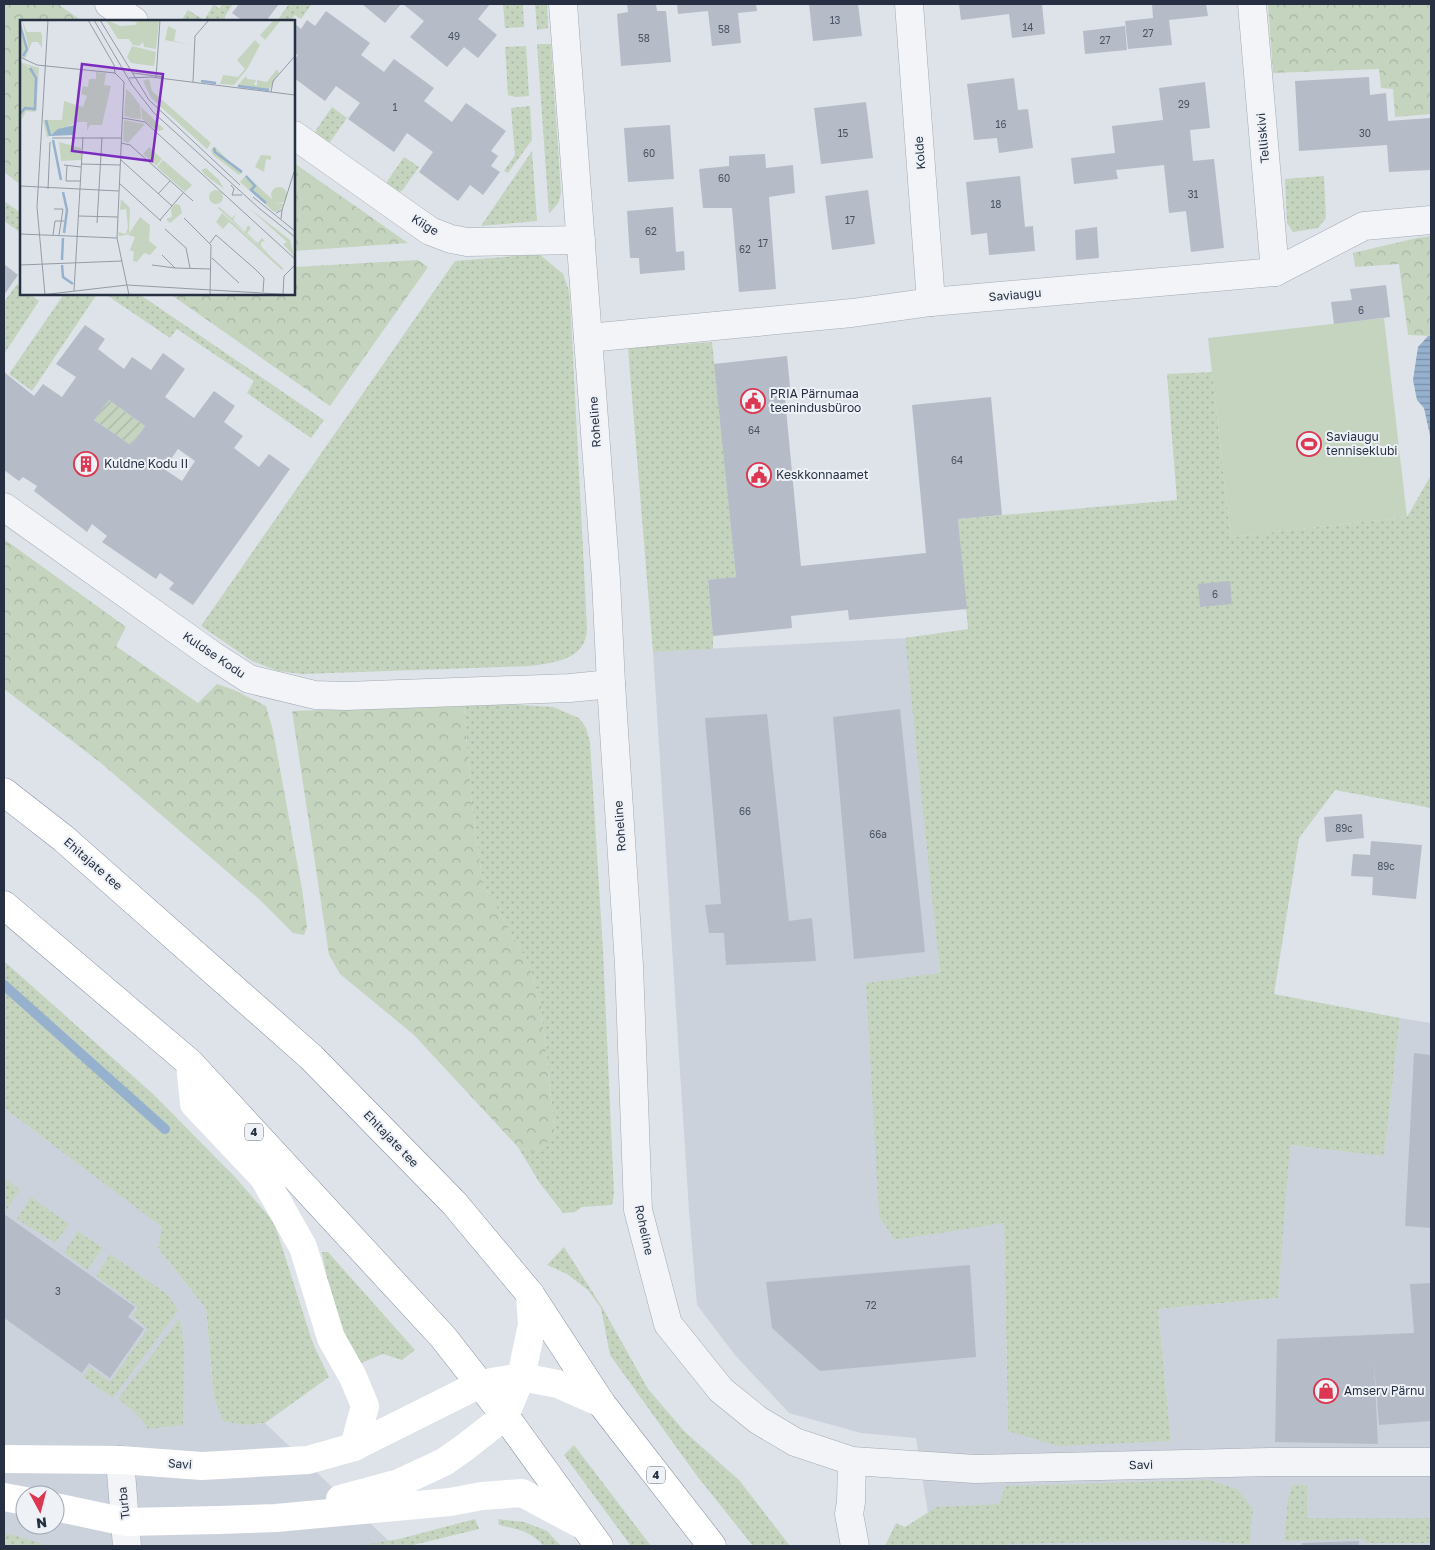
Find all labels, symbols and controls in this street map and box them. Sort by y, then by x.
house number: 13 [830,14,840,26]
inset map [20,20,295,295]
house number: 14 [1023,21,1033,33]
house number: 58 [718,23,730,35]
house number: 27 [1142,27,1154,39]
house number: 49 [448,30,460,42]
house number: 58 [638,32,650,44]
house number: 27 [1099,34,1111,46]
house number: 29 [1178,98,1190,110]
house number: 1 [393,101,398,113]
street label: Telliskivi [1253,112,1272,164]
house number: 16 [996,118,1006,130]
house number: 15 [838,127,849,139]
house number: 30 [1359,127,1371,139]
street label: Kolde [911,136,928,170]
house number: 60 [643,147,655,159]
house number: 60 [718,172,730,184]
house number: 31 [1188,188,1198,200]
house number: 18 [991,198,1001,210]
street label: Kiige [409,211,442,238]
house number: 17 [845,214,855,226]
house number: 62 [645,225,657,237]
house number: 17 [758,237,768,249]
house number: 62 [739,243,751,255]
street label: Saviaugu [988,285,1042,304]
house number: 6 [1358,304,1364,316]
place label: PRIA Pärnumaa teenindusbüroo [770,386,861,415]
public building icon: PRIA Pärnumaa teenindusbüroo [740,388,766,414]
street label: Roheline [585,396,604,448]
house number: 64 [748,424,760,436]
place label: Saviaugu tenniseklubi [1326,429,1398,458]
sports icon: Saviaugu tenniseklubi [1296,431,1322,457]
building icon: Kuldne Kodu II [73,451,99,477]
house number: 64 [951,454,963,466]
place label: Kuldne Kodu II [104,456,188,471]
public building icon: Keskkonnaamet [746,462,772,488]
place label: Keskkonnaamet [776,467,869,482]
house number: 6 [1212,588,1218,600]
street label: Kuldse Kodu [180,628,249,681]
street label: Roheline [610,800,629,852]
house number: 66 [739,805,751,817]
house number: 89c [1335,822,1353,834]
house number: 66a [869,828,887,840]
street label: Ehitajate tee [61,834,126,893]
house number: 89c [1377,860,1395,872]
street label: Ehitajate tee [361,1107,422,1170]
road number: 4 [245,1124,263,1140]
street label: Roheline [632,1203,657,1256]
house number: 3 [55,1285,61,1297]
house number: 72 [865,1299,877,1311]
shop icon: Amserv Pärnu [1313,1378,1339,1404]
place label: Amserv Pärnu [1344,1383,1425,1398]
street label: Savi [167,1455,193,1472]
street label: Savi [1129,1457,1153,1472]
road number: 4 [647,1466,665,1484]
north arrow [15,1485,65,1535]
street label: Turba [114,1486,133,1520]
text: N [35,1514,48,1532]

